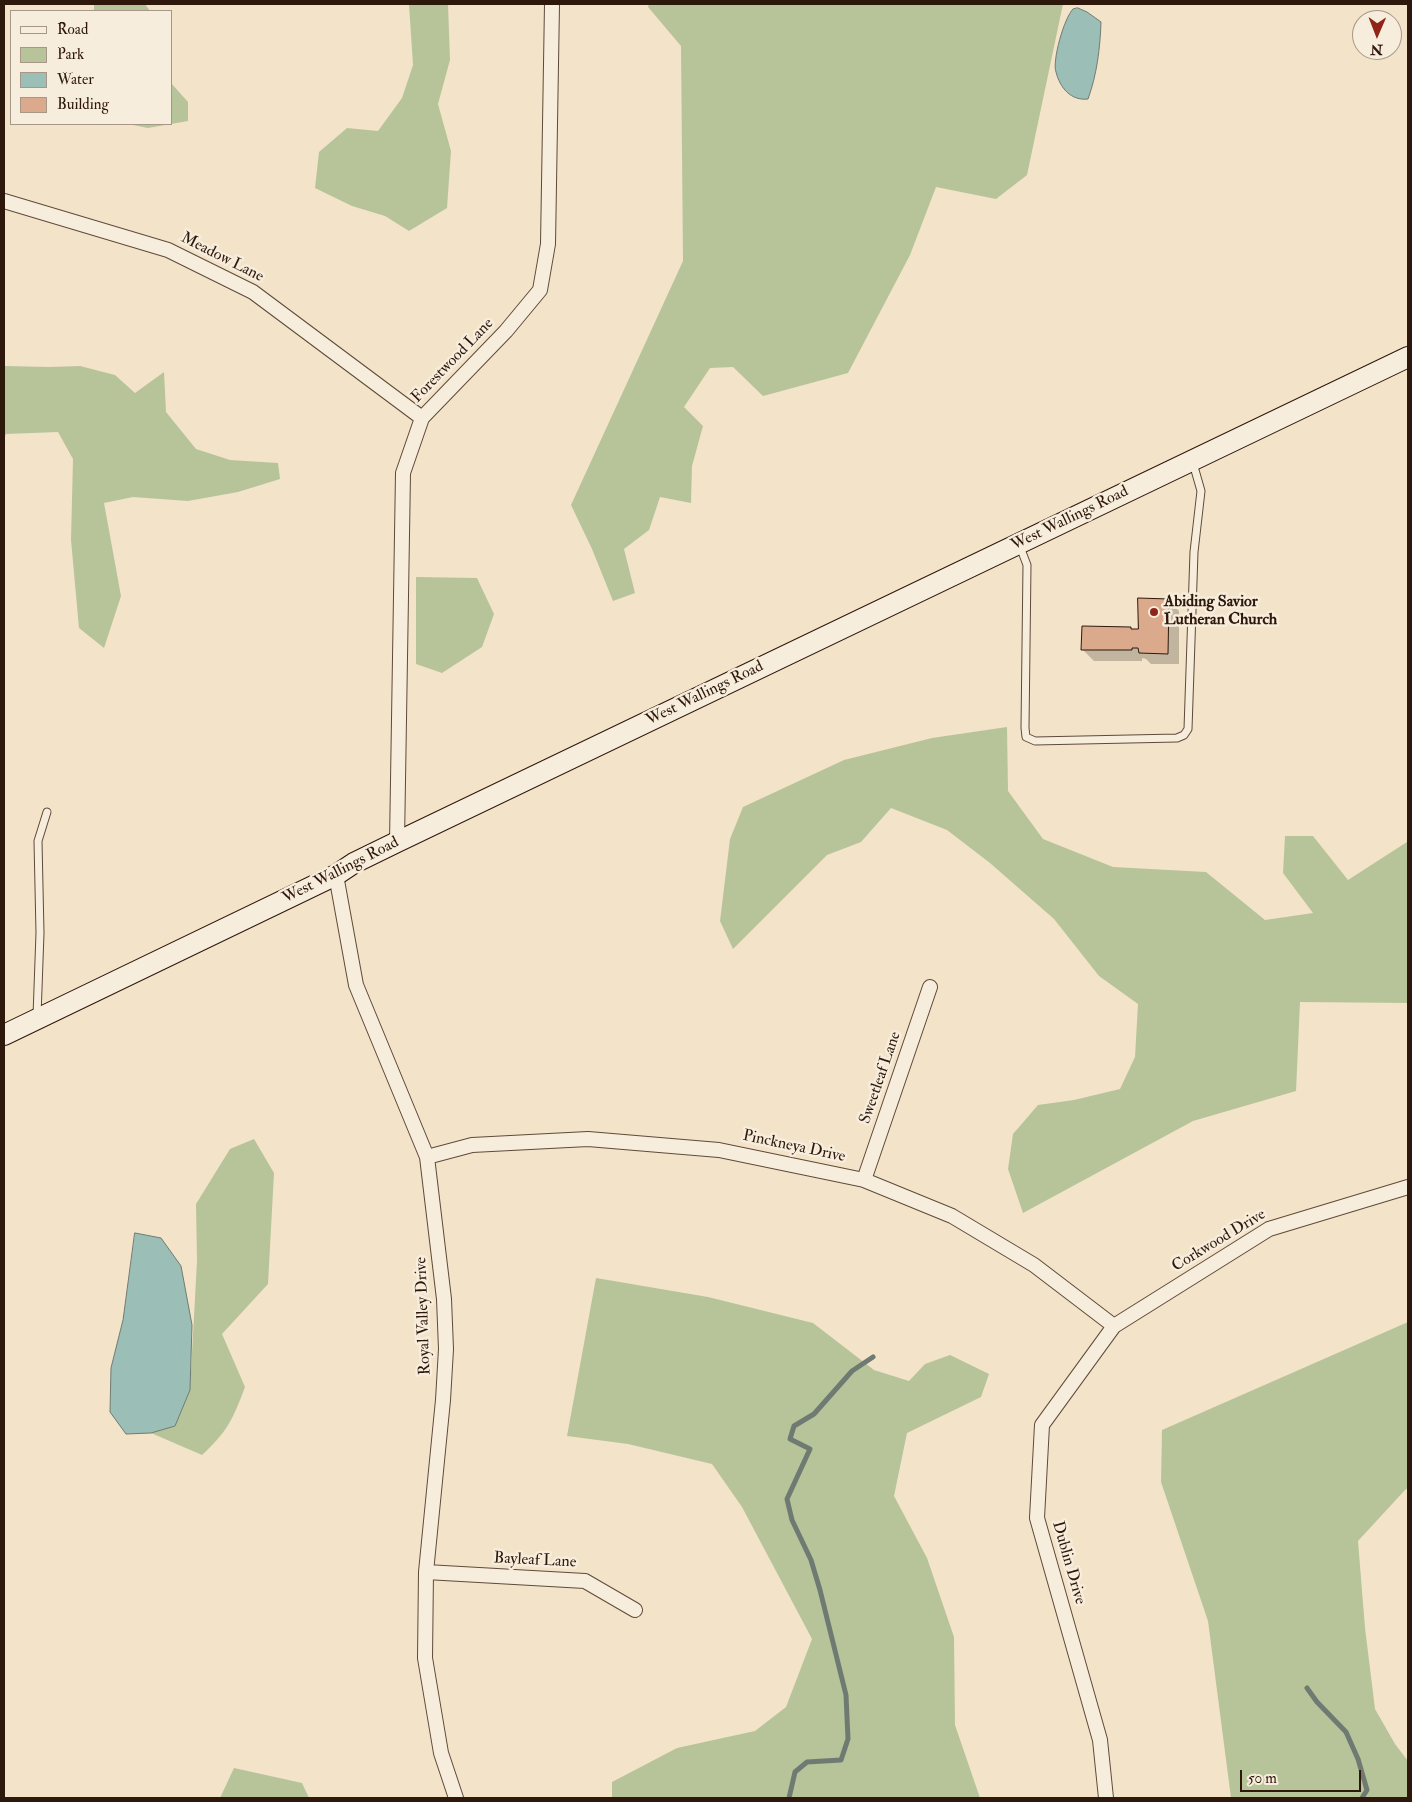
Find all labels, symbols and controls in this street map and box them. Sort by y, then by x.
legend [10,10,172,125]
north arrow [1352,10,1402,60]
text: Road [57,20,88,39]
text: N [1370,41,1383,58]
text: Park [57,45,84,64]
text: Water [57,70,94,89]
text: Building [57,95,109,114]
street label: Meadow Lane [177,229,267,287]
street label: Forestwood Lane [408,315,498,407]
street label: West Wallings Road [1008,482,1132,556]
place label: Abiding Savior Lutheran Church [1164,593,1277,631]
marker: Abiding Savior Lutheran Church [1148,606,1160,618]
street label: West Wallings Road [643,657,767,731]
street label: West Wallings Road [280,833,402,909]
street label: Sweetleaf Lane [856,1029,906,1127]
street label: Pinckneya Drive [741,1127,847,1167]
street label: Corkwood Drive [1169,1206,1269,1276]
street label: Royal Valley Drive [412,1257,436,1375]
street label: Dublin Drive [1047,1519,1089,1607]
street label: Bayleaf Lane [493,1549,577,1573]
scale bar [1242,1760,1363,1792]
text: 50 m [1248,1769,1277,1788]

